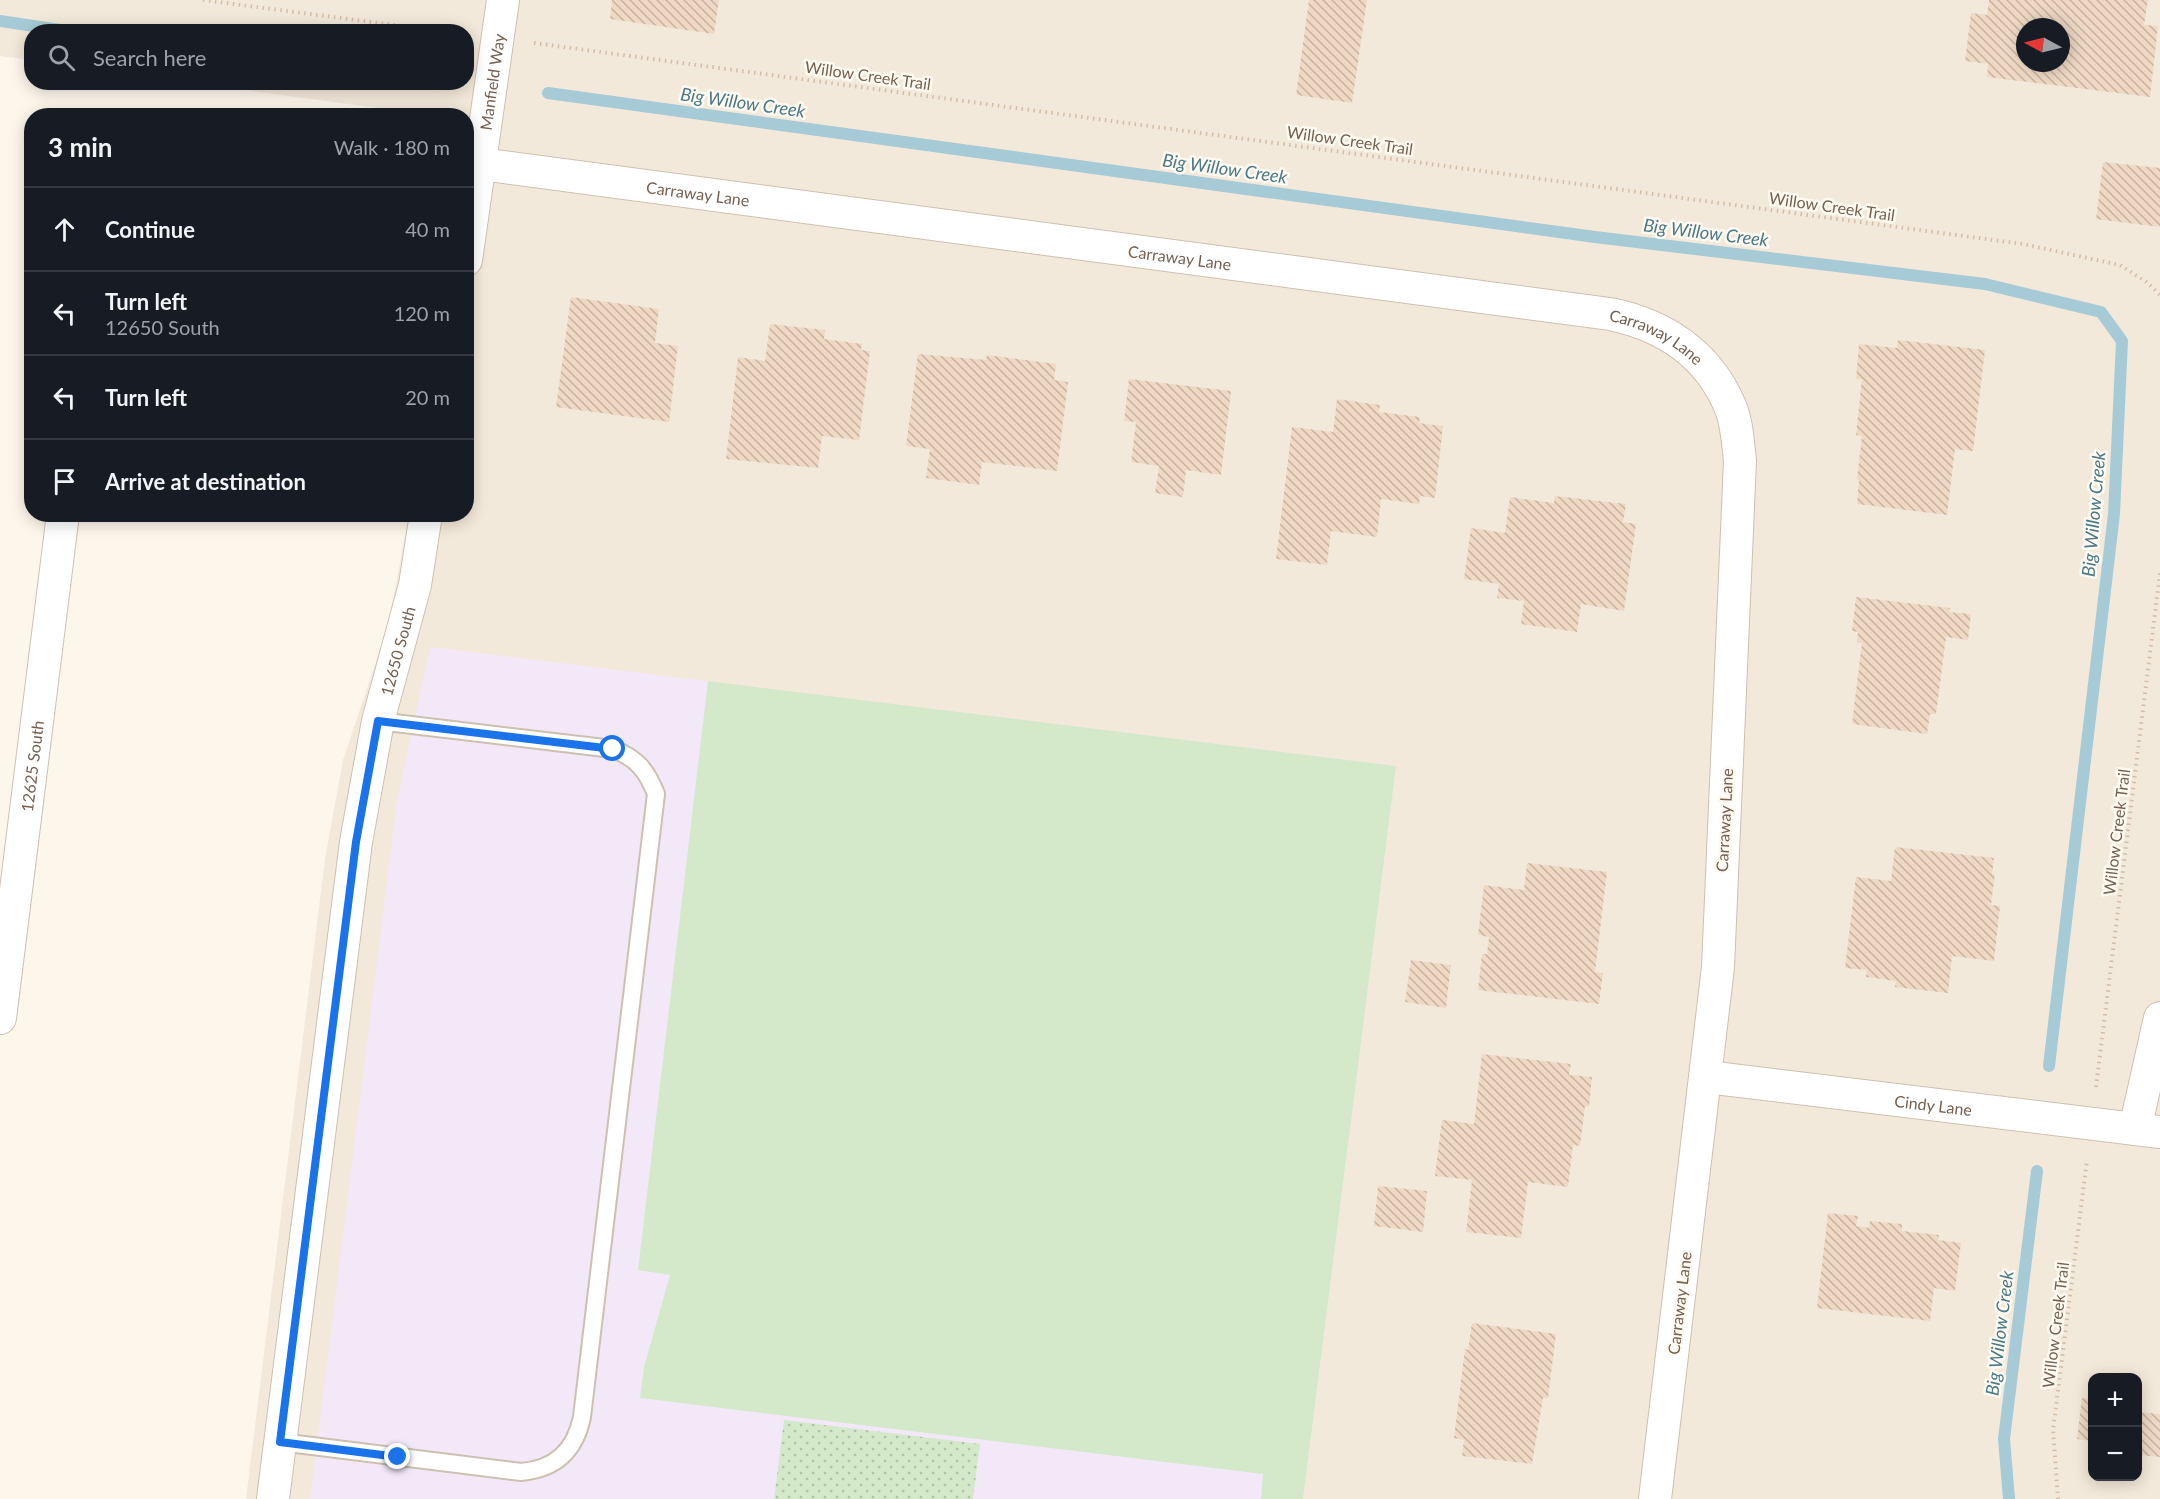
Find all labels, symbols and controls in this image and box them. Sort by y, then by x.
north arrow [2016,18,2070,72]
search box [24,24,474,90]
street label: Manfield Way [475,32,508,131]
icon: search [45,41,78,74]
text: Search here [93,44,206,71]
street label: Willow Creek Trail [804,57,932,93]
water label: Big Willow Creek [679,82,807,122]
street label: Willow Creek Trail [1286,122,1414,158]
text: 3 min [48,131,112,163]
text: Walk · 180 m [334,135,450,159]
water label: Big Willow Creek [1161,148,1289,188]
street label: Carraway Lane [645,177,751,209]
street label: Willow Creek Trail [1768,188,1896,224]
icon: ahead [48,213,81,246]
water label: Big Willow Creek [1642,213,1770,251]
text: Continue [105,216,195,243]
text: 40 m [405,217,450,241]
street label: Carraway Lane [1127,241,1232,273]
text: Turn left [105,288,187,315]
icon: left [48,297,81,330]
text: 120 m [394,301,450,325]
street label: Carraway Lane [1608,305,1708,368]
text: 12650 South [105,315,220,339]
icon: left [48,381,81,414]
text: Turn left [105,384,187,411]
text: 20 m [405,385,450,409]
water label: Big Willow Creek [2077,450,2109,578]
icon: arrive [48,465,81,498]
text: Arrive at destination [105,468,306,495]
street label: 12650 South [376,604,418,698]
street label: 12625 South [16,719,47,813]
route start [599,735,625,761]
street label: Carraway Lane [1712,768,1736,872]
street label: Willow Creek Trail [2099,768,2133,896]
street label: Cindy Lane [1893,1090,1973,1119]
street label: Carraway Lane [1663,1250,1695,1356]
street label: Willow Creek Trail [2038,1261,2072,1389]
water label: Big Willow Creek [1980,1269,2018,1397]
map controls [2088,1373,2142,1481]
button: + [2088,1373,2142,1427]
button: − [2088,1427,2142,1481]
route end [384,1443,410,1469]

